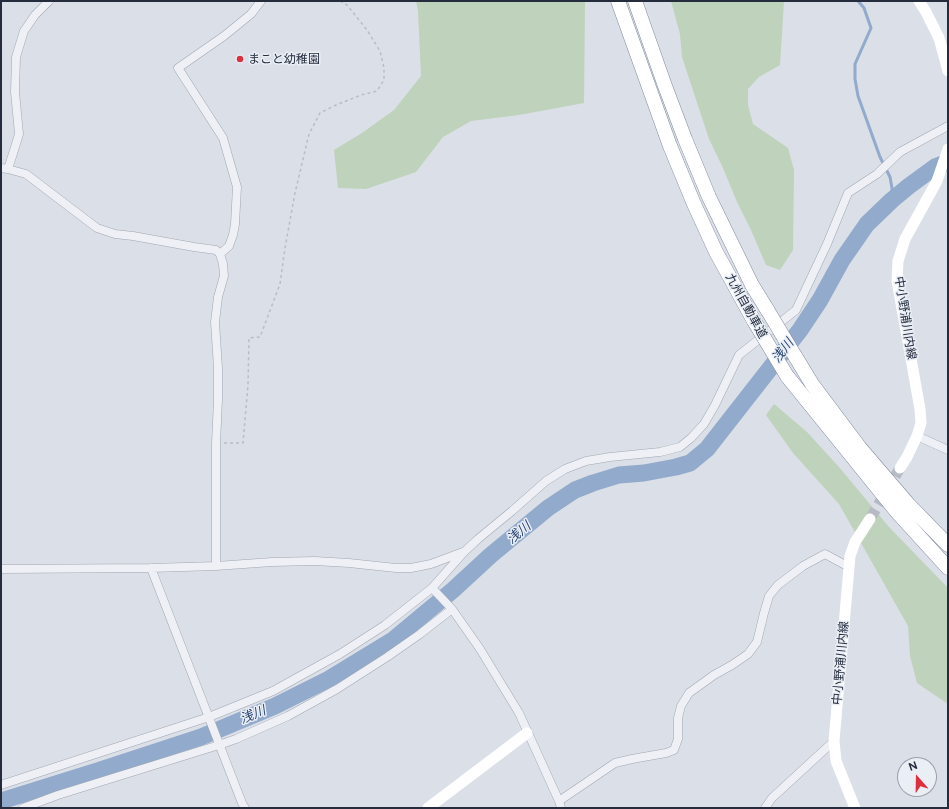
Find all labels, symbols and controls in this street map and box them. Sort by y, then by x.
place label: まこと幼稚園 [248,52,320,66]
marker: まこと幼稚園 [235,54,245,64]
street label: 九州自動車道 [722,271,770,341]
street label: 中小野浦川内線 [891,275,919,361]
water label: 浅川 [769,336,797,366]
water label: 浅川 [504,519,534,547]
street label: 中小野浦川内線 [830,621,852,705]
water label: 浅川 [238,703,268,727]
north arrow [897,757,937,797]
text: N [907,759,919,774]

